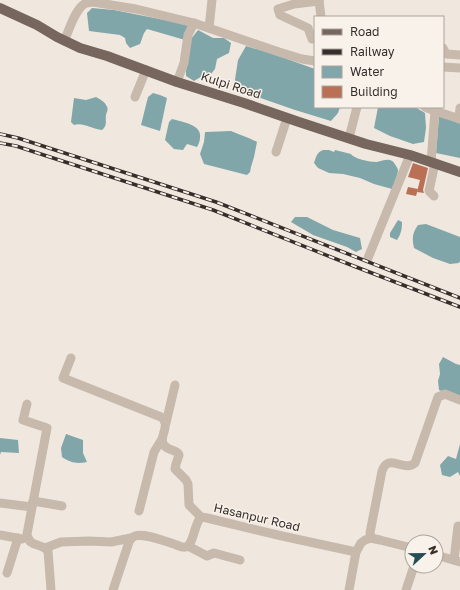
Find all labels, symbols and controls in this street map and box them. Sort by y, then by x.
legend [314,16,444,108]
text: Road [350,24,379,39]
text: Railway [350,44,395,59]
text: Water [350,64,384,79]
street label: Kulpi Road [199,68,263,102]
text: Building [350,84,398,99]
street label: Hasanpur Road [212,500,302,534]
north arrow [404,534,444,574]
text: N [426,544,441,556]

